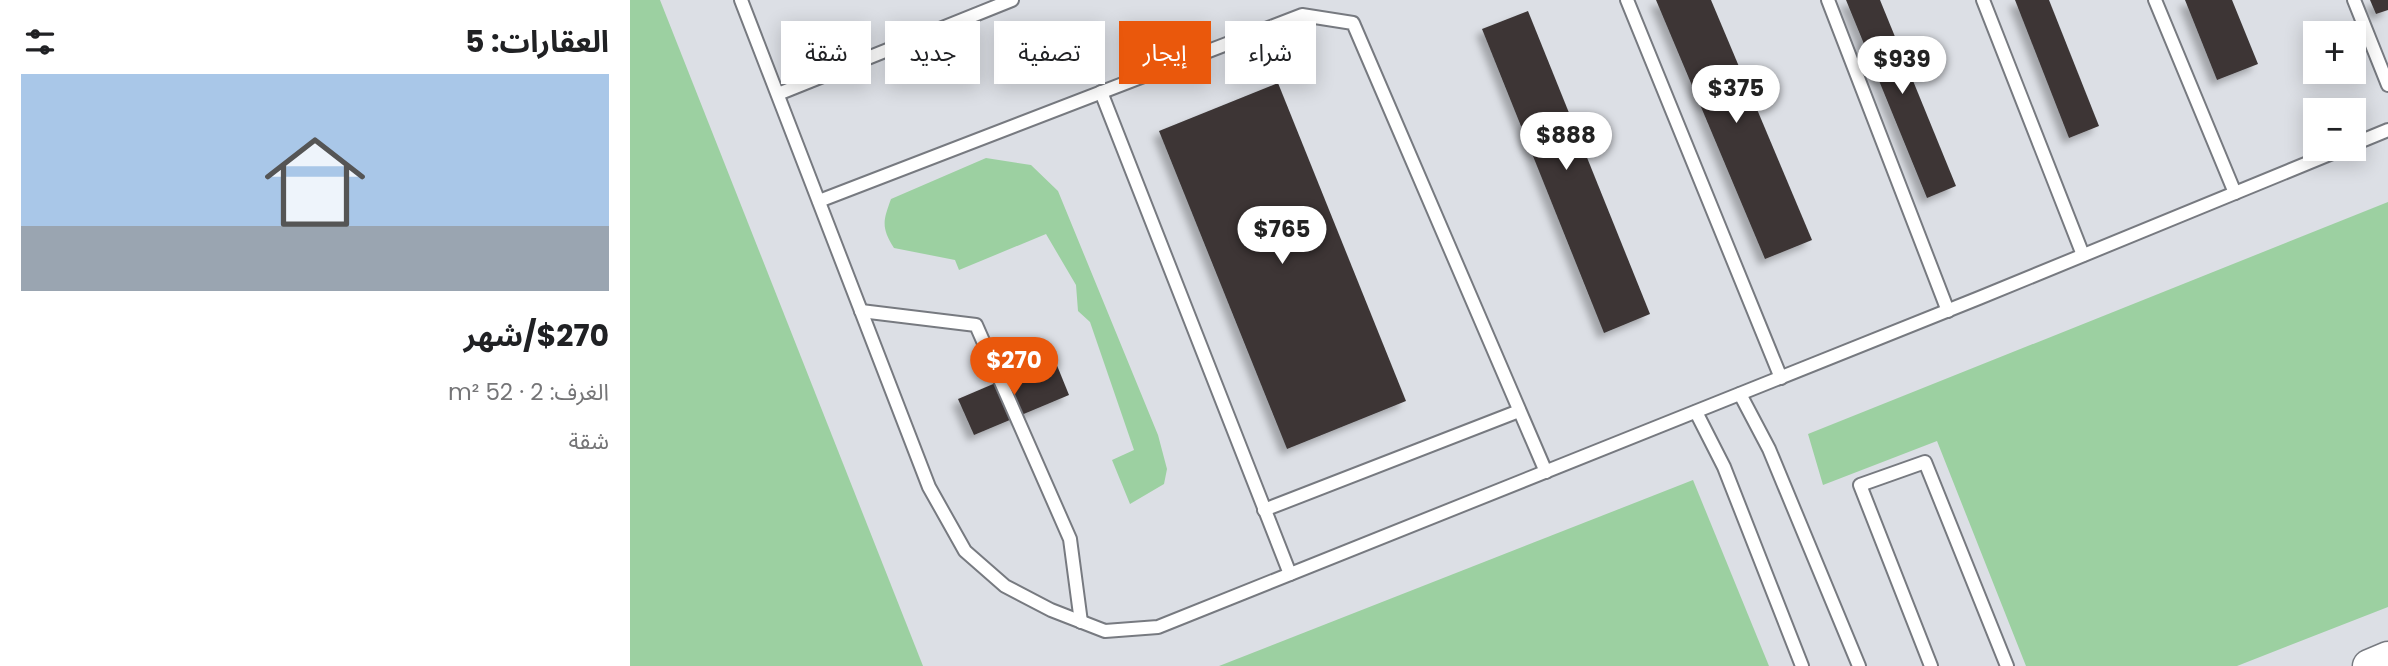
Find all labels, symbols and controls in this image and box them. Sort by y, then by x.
text: العقارات: 5 [465,20,609,63]
chip: شقة [781,21,871,84]
chip: جديد [885,21,980,84]
chip: تصفية [994,21,1105,84]
chip: إيجار [1119,21,1211,84]
chip: شراء [1225,21,1316,84]
map controls [2303,21,2366,161]
button: + [2303,21,2366,84]
icon: filters [21,23,59,61]
pin: $939 [1861,36,1943,96]
text: $939 [1873,43,1931,75]
pin: $375 [1695,66,1777,125]
text: $375 [1708,72,1764,104]
button: − [2303,98,2366,161]
pin: $888 [1525,113,1607,172]
icon: home [252,119,378,245]
text: $888 [1536,119,1596,151]
pin: $765 [1241,206,1323,266]
text: $765 [1253,213,1311,245]
text: $270/شهر [464,314,609,357]
pin: $270 [973,338,1055,397]
text: $270 [986,344,1042,376]
text: الغرف: 2 · 52 m² [448,376,609,408]
text: شقة [568,425,609,457]

